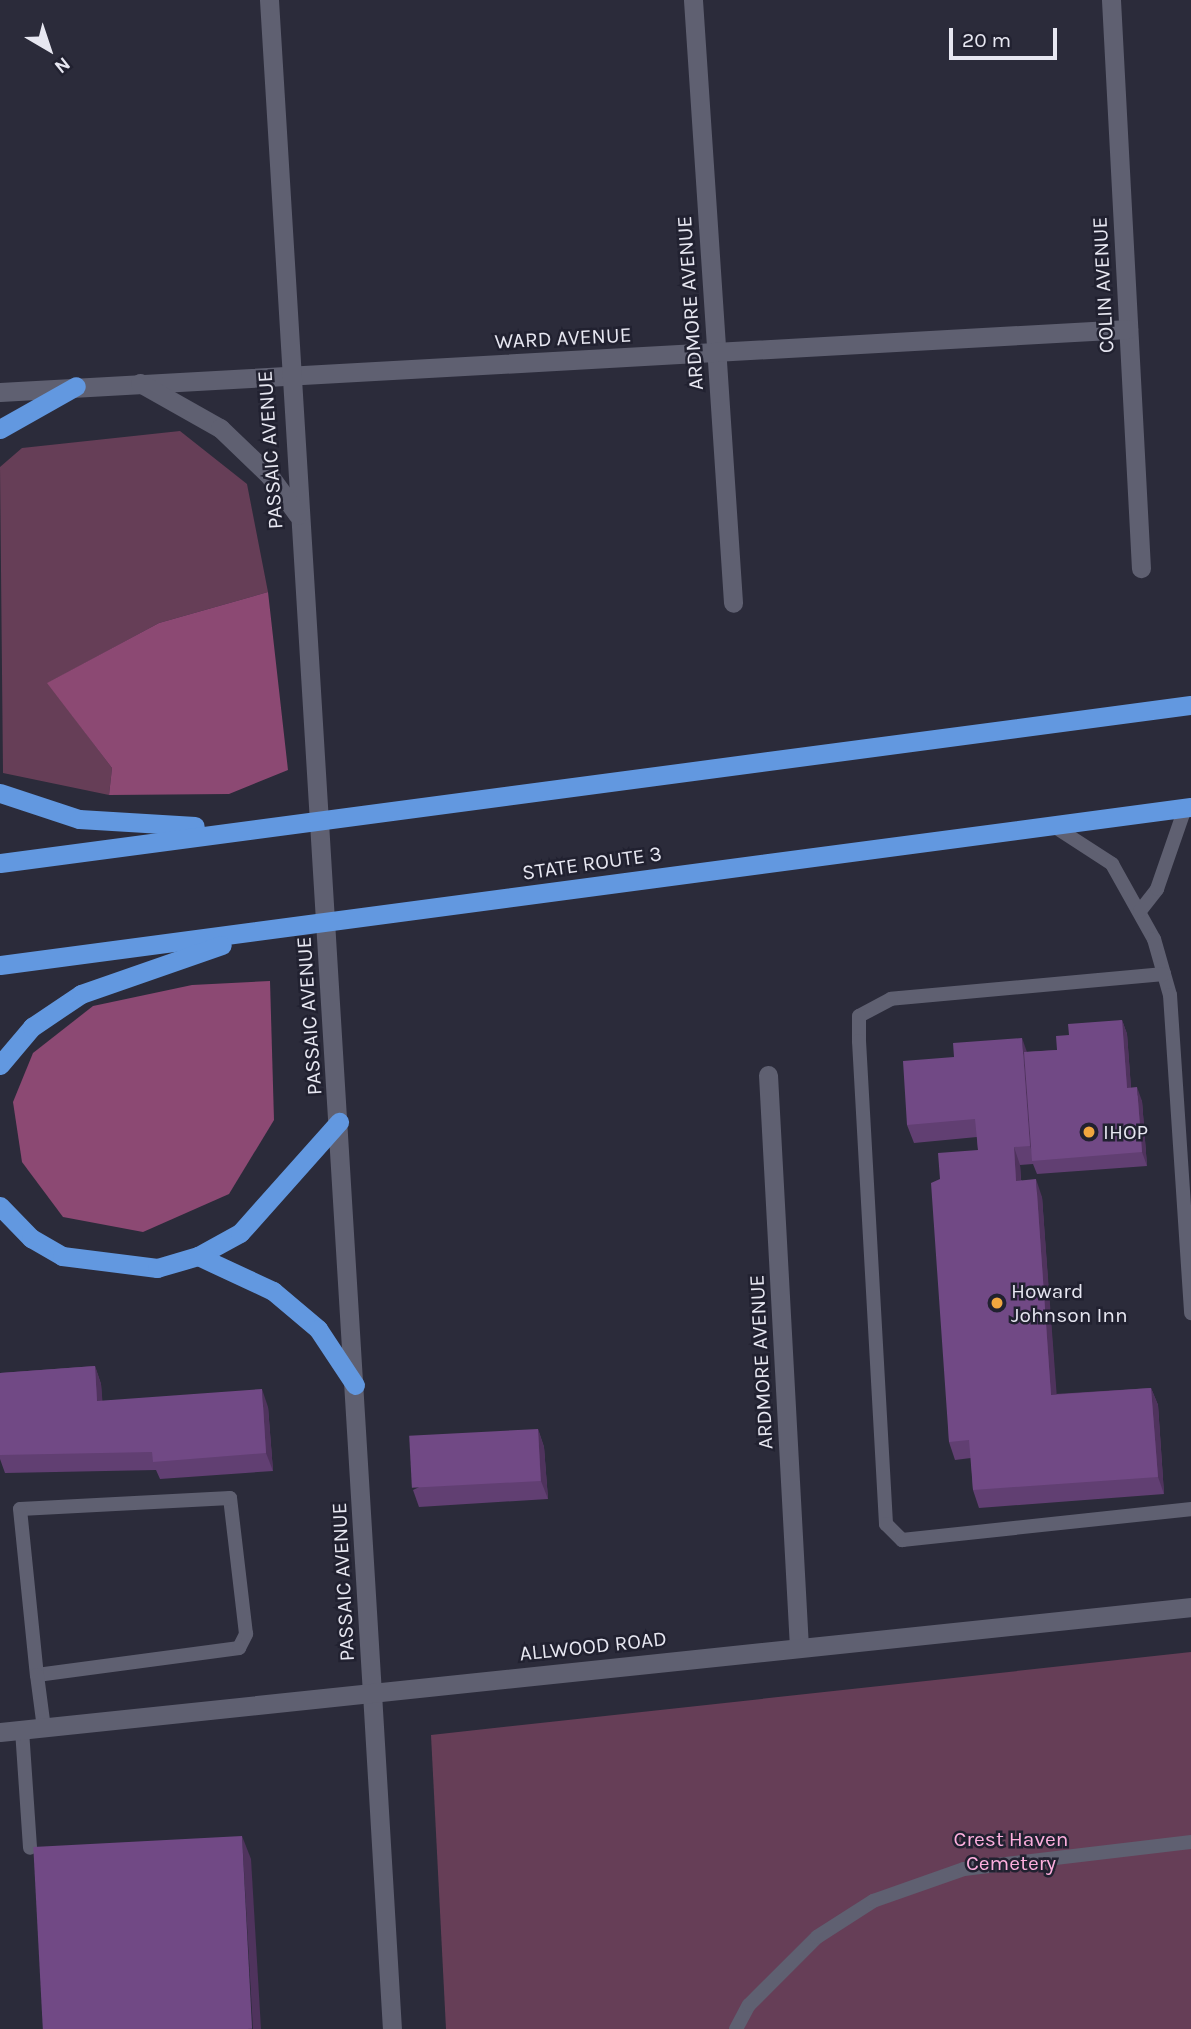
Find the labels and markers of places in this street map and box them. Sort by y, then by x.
place label: IHOP [1103,1119,1148,1145]
marker: IHOP [1081,1124,1097,1140]
place label: Howard Johnson Inn [1011,1278,1128,1328]
marker: Howard Johnson Inn [989,1295,1005,1311]

